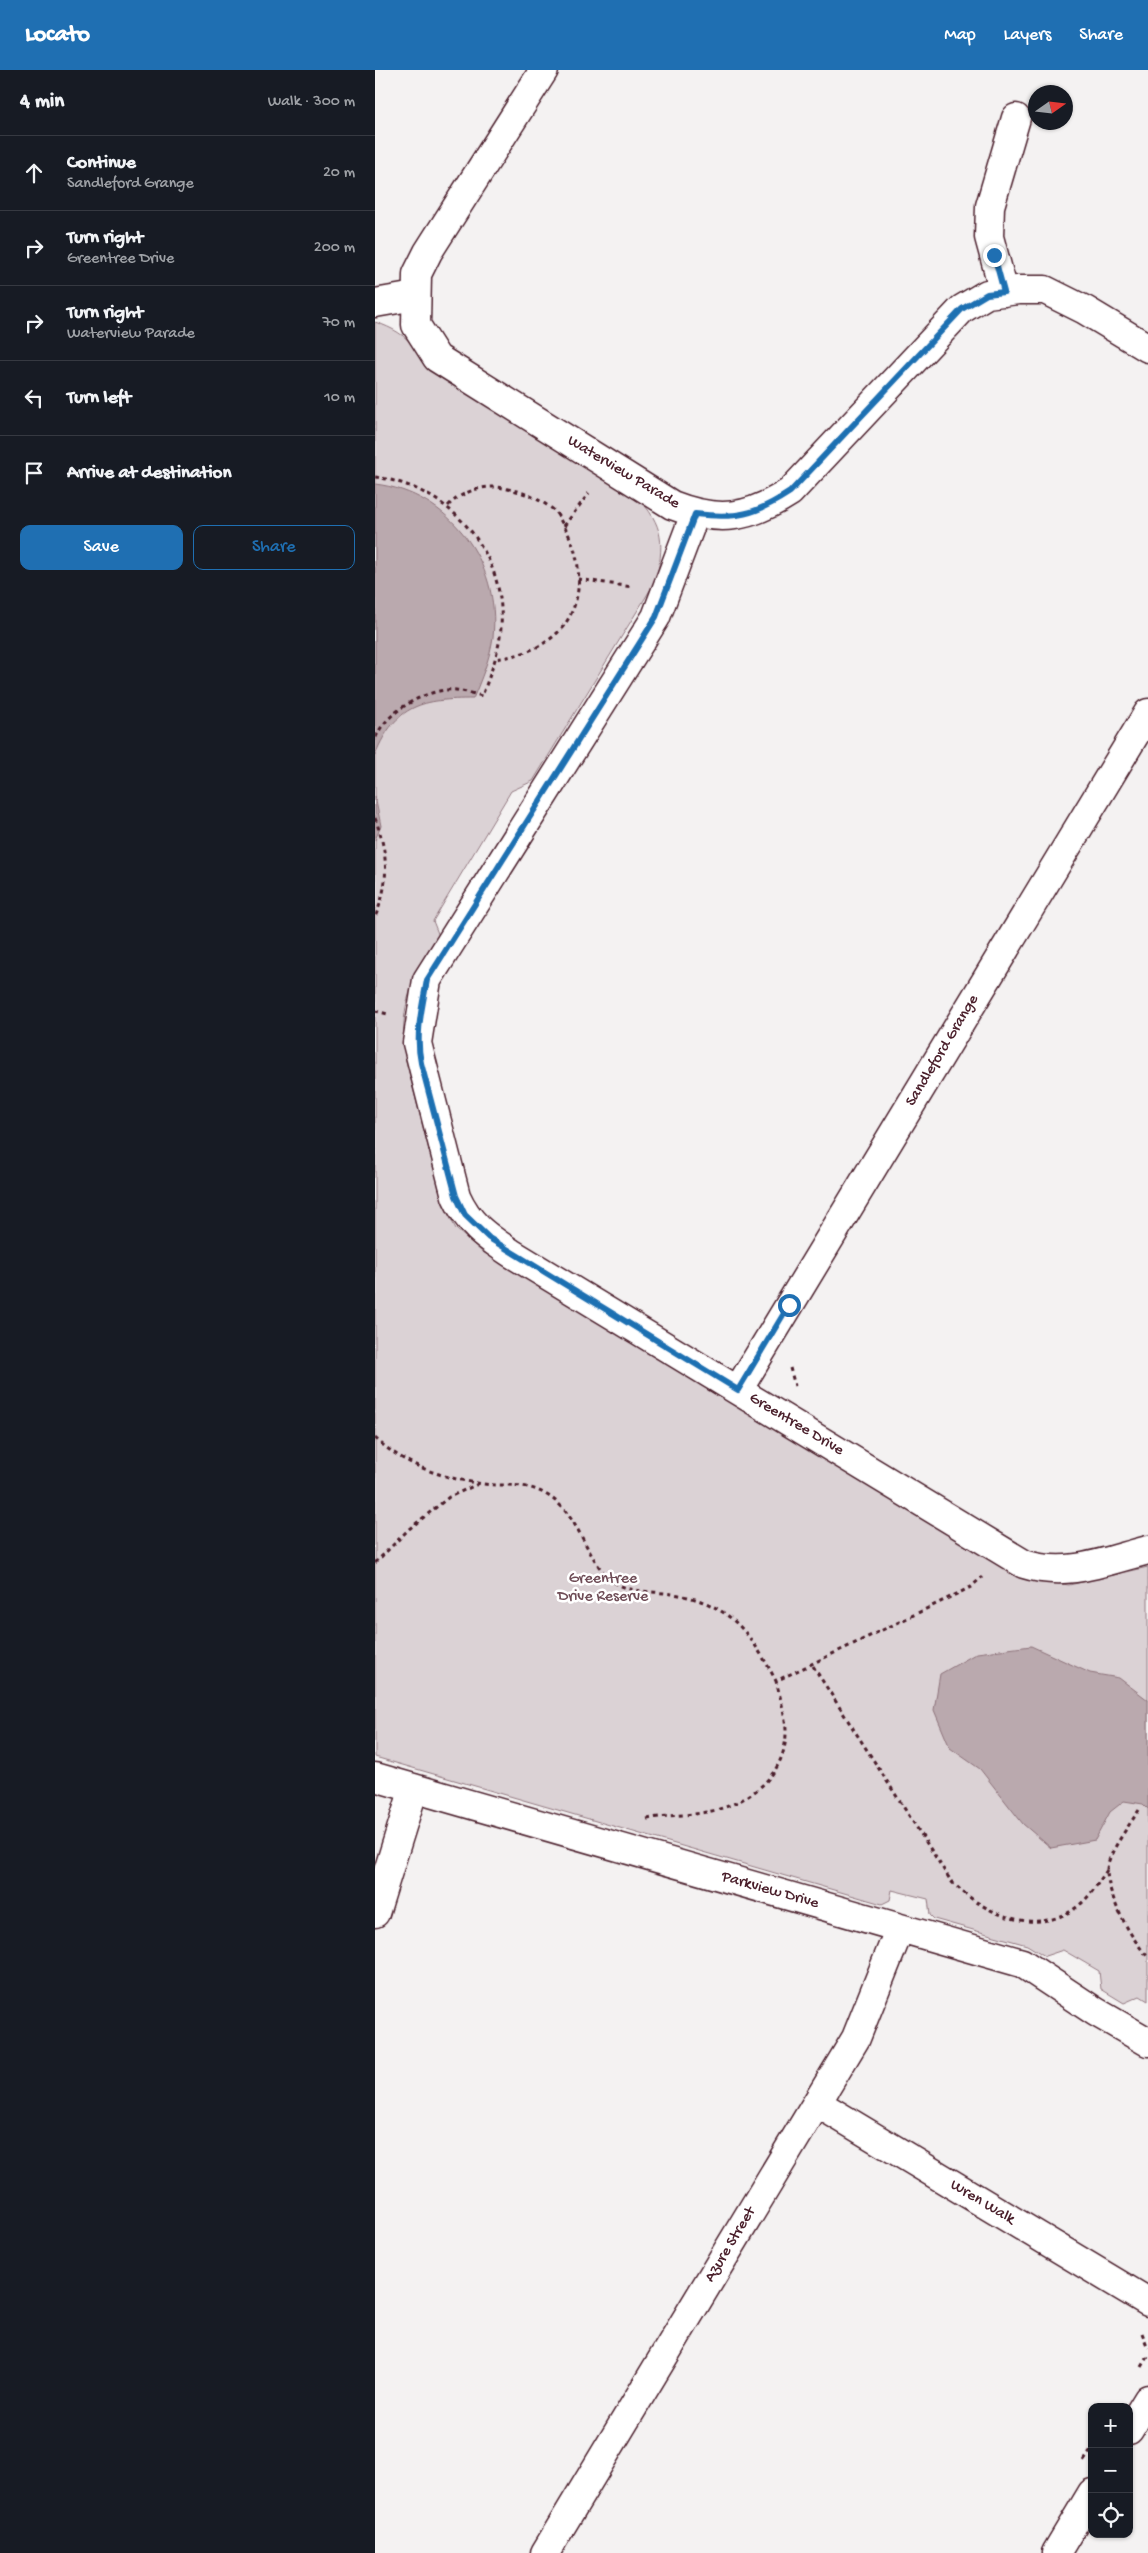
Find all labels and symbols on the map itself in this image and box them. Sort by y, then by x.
north arrow [1028,85,1073,130]
route end [983,244,1006,267]
street label: Waterview Parade [563,432,683,514]
street label: Sandleford Grange [902,991,984,1110]
route start [778,1294,801,1317]
street label: Greentree Drive [745,1389,847,1461]
park label: Greentree Drive Reserve [557,1570,649,1607]
street label: Parkview Drive [718,1868,822,1914]
street label: Wren Walk [946,2176,1019,2231]
street label: Azure Street [701,2203,762,2286]

